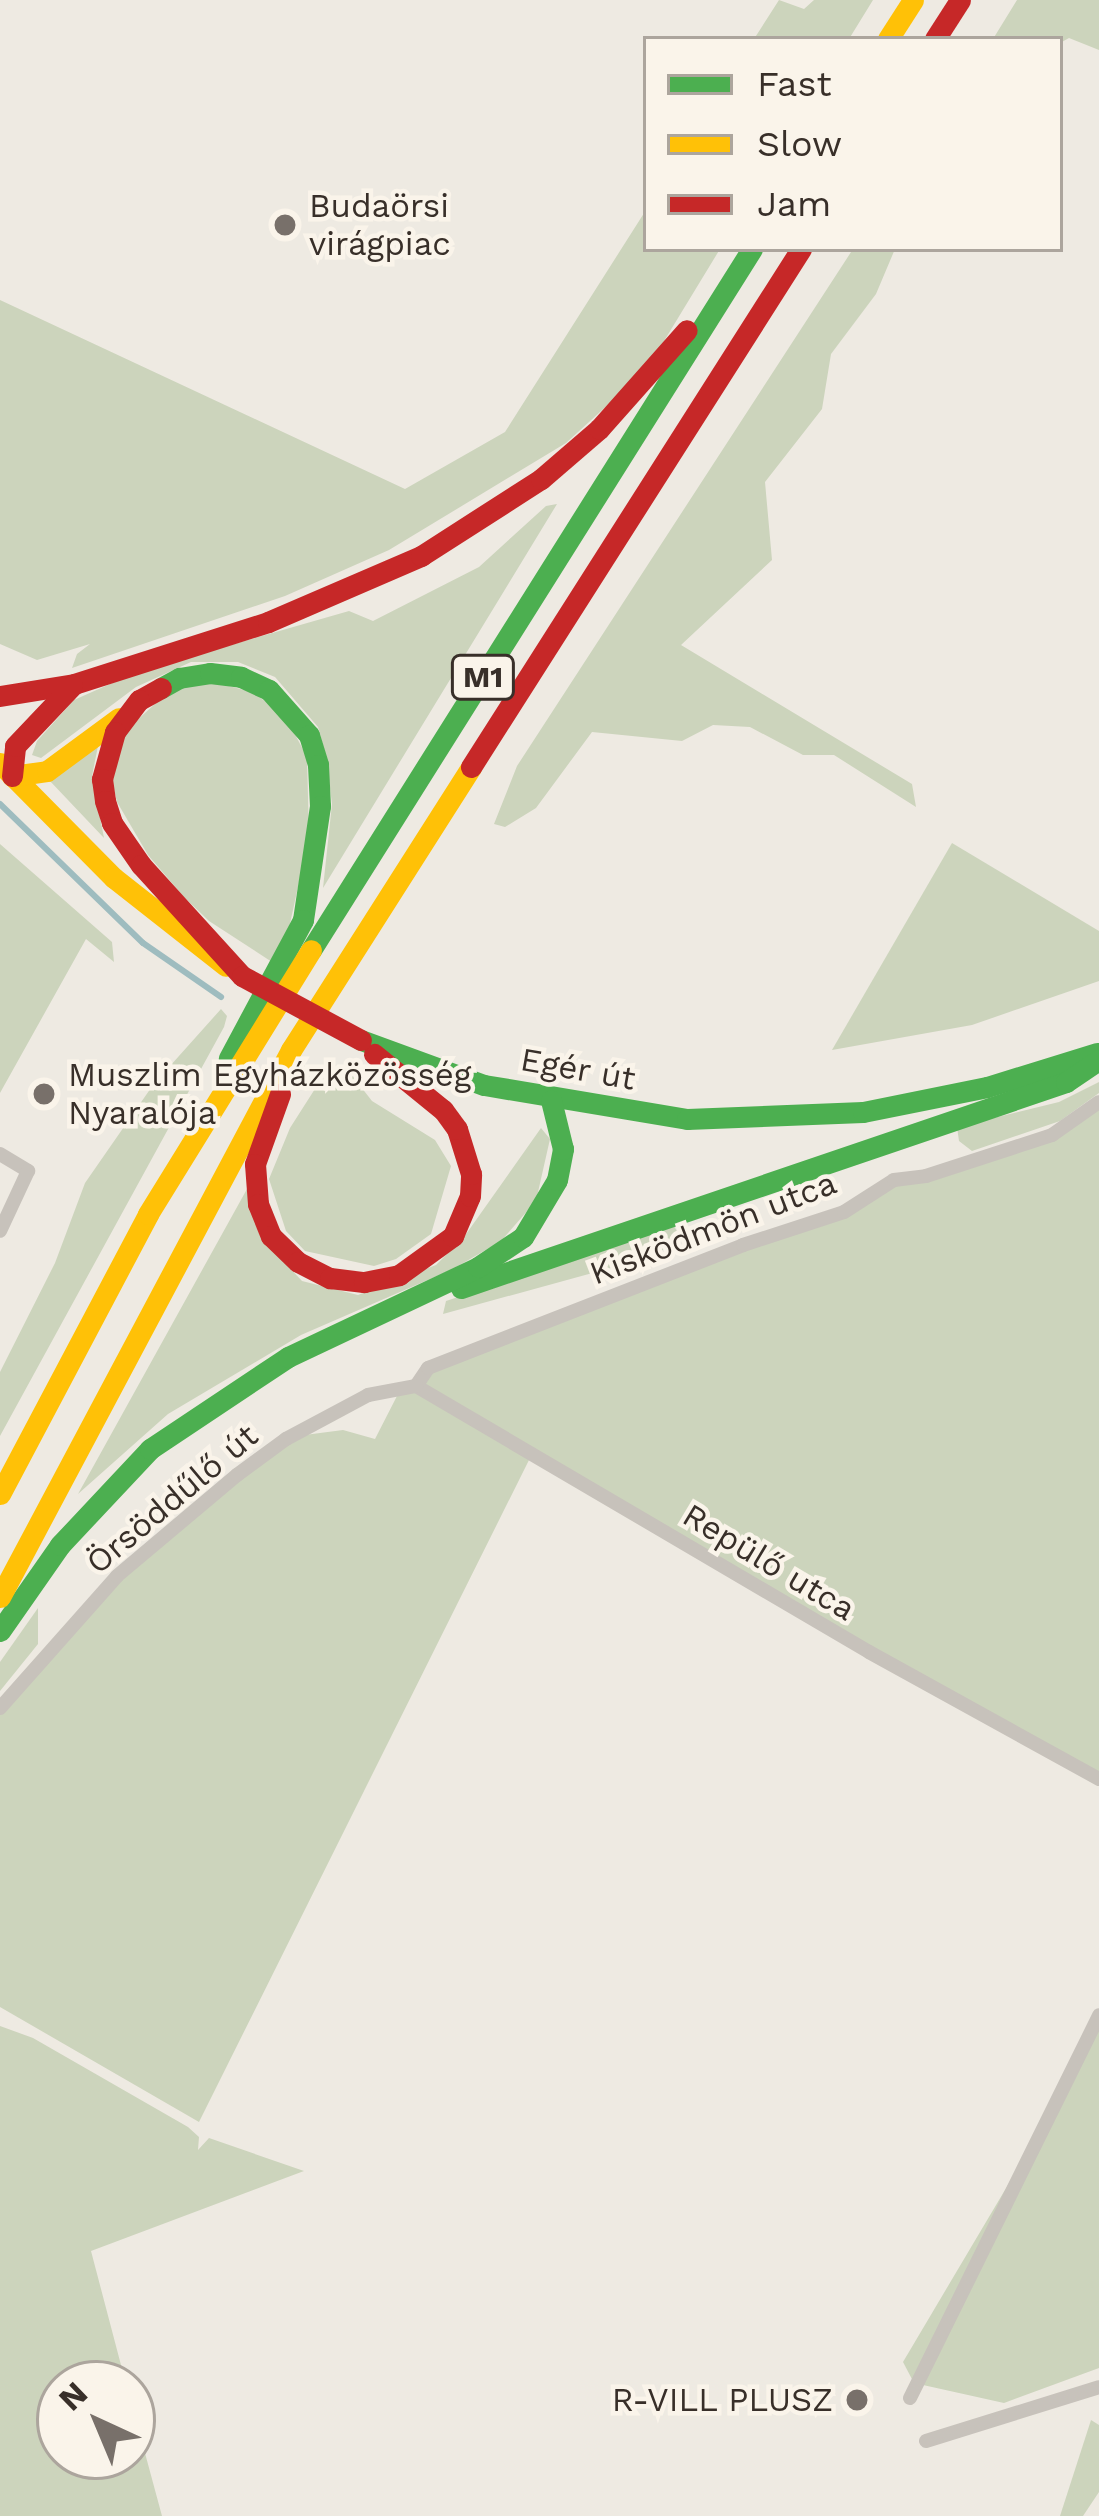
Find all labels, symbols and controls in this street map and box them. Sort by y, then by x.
legend [643,36,1063,252]
text: Fast [757,63,832,105]
text: Slow [757,123,842,165]
text: Jam [757,183,831,225]
place label: Budaörsi virágpiac [309,186,451,264]
marker: Budaörsi virágpiac [272,212,298,238]
road number: M1 [450,653,516,701]
street label: Egér út [517,1039,639,1099]
place label: Muszlim Egyházközösség Nyaralója [68,1055,471,1133]
marker: Muszlim Egyházközösség Nyaralója [31,1081,57,1107]
street label: Kisködmön utca [584,1163,842,1293]
street label: Örsöddűlő út [78,1416,266,1582]
street label: Repülő utca [676,1495,862,1629]
north arrow [36,2360,156,2480]
text: N [50,2373,95,2418]
place label: R-VILL PLUSZ [611,2380,833,2420]
marker: R-VILL PLUSZ [844,2387,870,2413]

